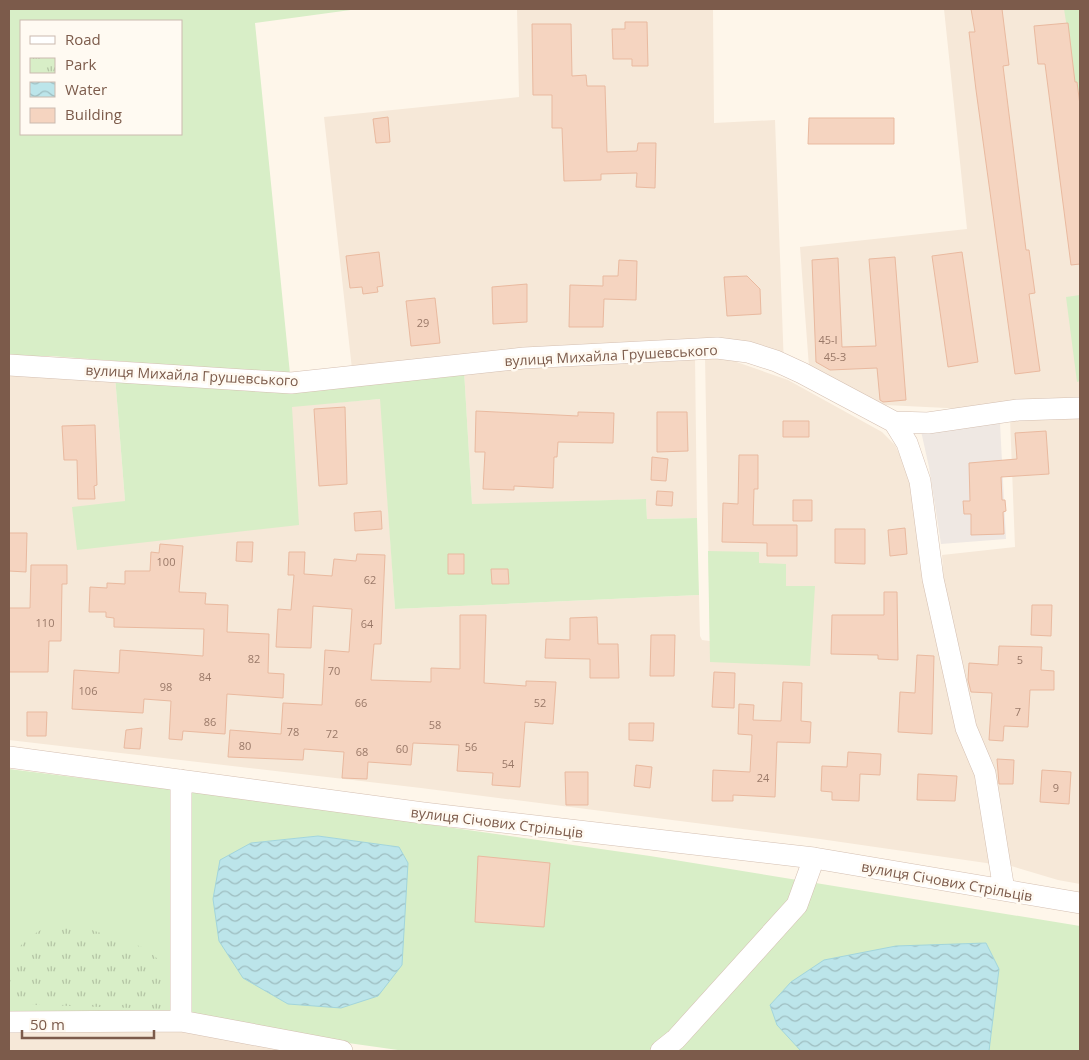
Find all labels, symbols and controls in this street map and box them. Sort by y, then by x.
legend [20,20,182,135]
text: Road [65,29,101,49]
text: Park [65,54,96,74]
text: Water [65,79,107,99]
text: Building [65,104,122,124]
house number: 29 [417,315,429,330]
house number: 45-І [818,332,838,347]
street label: вулиця Михайла Грушевського [504,340,718,370]
house number: 45-З [824,349,846,364]
street label: вулиця Михайла Грушевського [85,360,299,390]
house number: 100 [157,554,175,569]
house number: 62 [364,572,376,587]
house number: 110 [36,615,54,630]
house number: 64 [361,616,374,631]
house number: 82 [248,651,260,666]
house number: 5 [1017,652,1023,667]
house number: 70 [328,663,340,678]
house number: 84 [199,669,212,684]
house number: 98 [160,679,172,694]
house number: 106 [79,683,97,698]
house number: 66 [355,695,367,710]
house number: 52 [534,695,546,710]
house number: 7 [1015,704,1021,719]
house number: 86 [204,714,216,729]
house number: 58 [429,717,441,732]
house number: 78 [287,724,299,739]
house number: 72 [326,726,338,741]
house number: 80 [239,738,251,753]
house number: 56 [465,739,477,754]
house number: 60 [396,741,408,756]
house number: 68 [356,744,368,759]
house number: 54 [502,756,515,771]
house number: 24 [757,770,770,785]
house number: 9 [1053,780,1059,795]
street label: вулиця Січових Стрільців [410,802,584,842]
street label: вулиця Січових Стрільців [860,857,1034,905]
scale bar [22,1008,155,1040]
text: 50 m [30,1014,65,1034]

